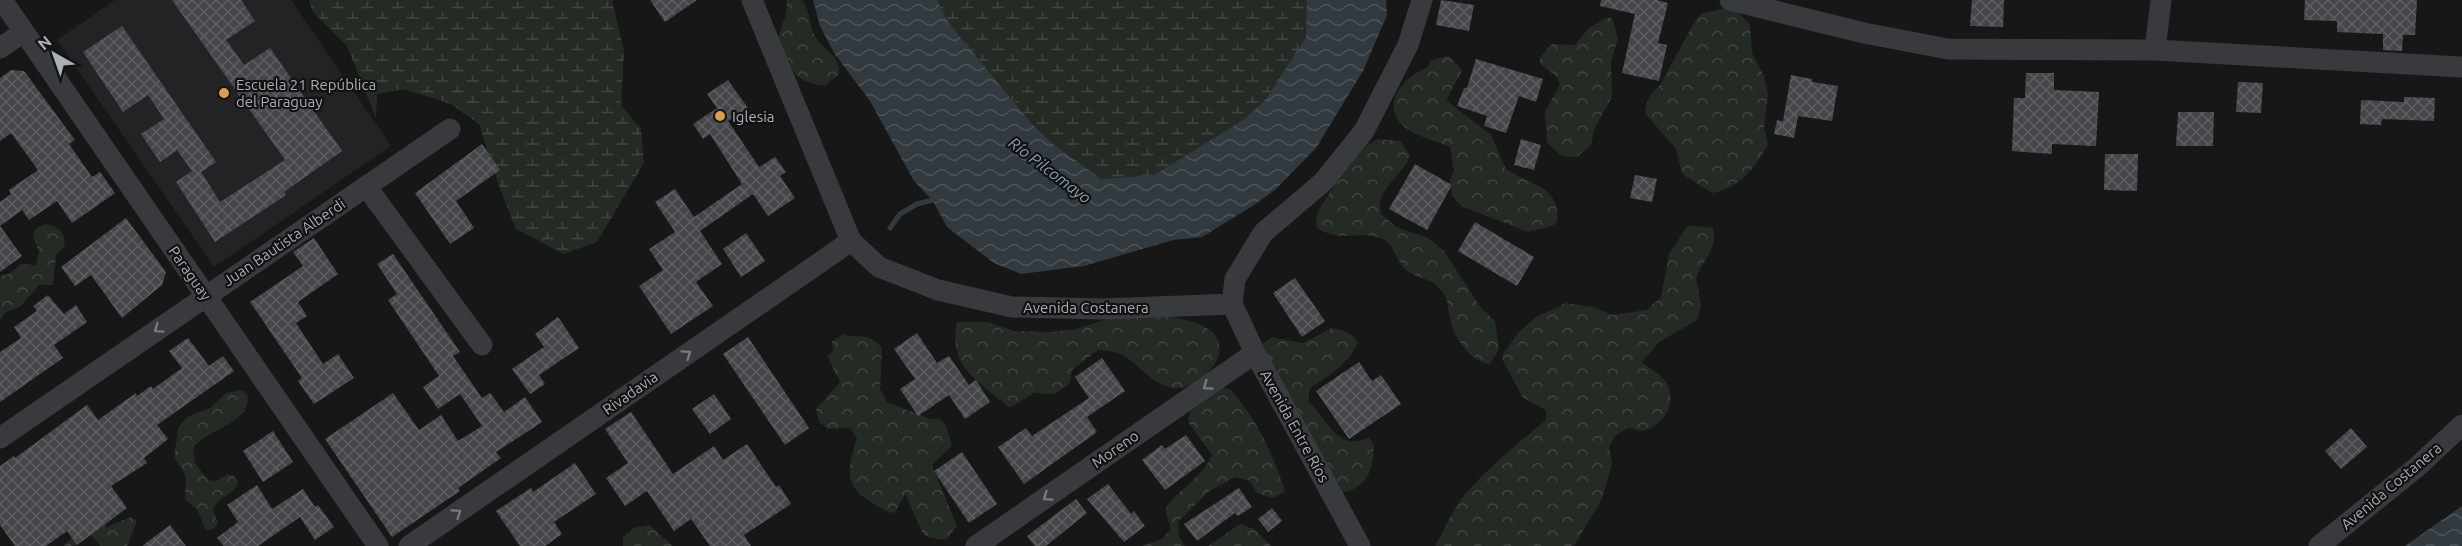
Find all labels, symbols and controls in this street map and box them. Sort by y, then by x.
north arrow [24,24,84,84]
text: N [34,32,55,53]
place label: Escuela 21 República del Paraguay [236,76,376,110]
marker: Escuela 21 República del Paraguay [217,86,231,100]
place label: Iglesia [732,108,775,125]
marker: Iglesia [713,109,727,123]
water label: Río Pilcomayo [1005,133,1095,207]
street label: Juan Bautista Alberdi [220,195,348,289]
street label: Paraguay [165,243,215,303]
street label: Avenida Costanera [1023,299,1149,316]
one-way arrow [153,322,164,333]
one-way arrow [680,350,691,361]
street label: Avenida Entre Ríos [1257,367,1333,485]
street label: Rivadavia [599,368,661,418]
one-way arrow [1203,379,1214,390]
street label: Moreno [1088,427,1142,471]
street label: Avenida Costanera [2337,439,2445,533]
one-way arrow [1042,490,1053,501]
one-way arrow [451,509,462,520]

